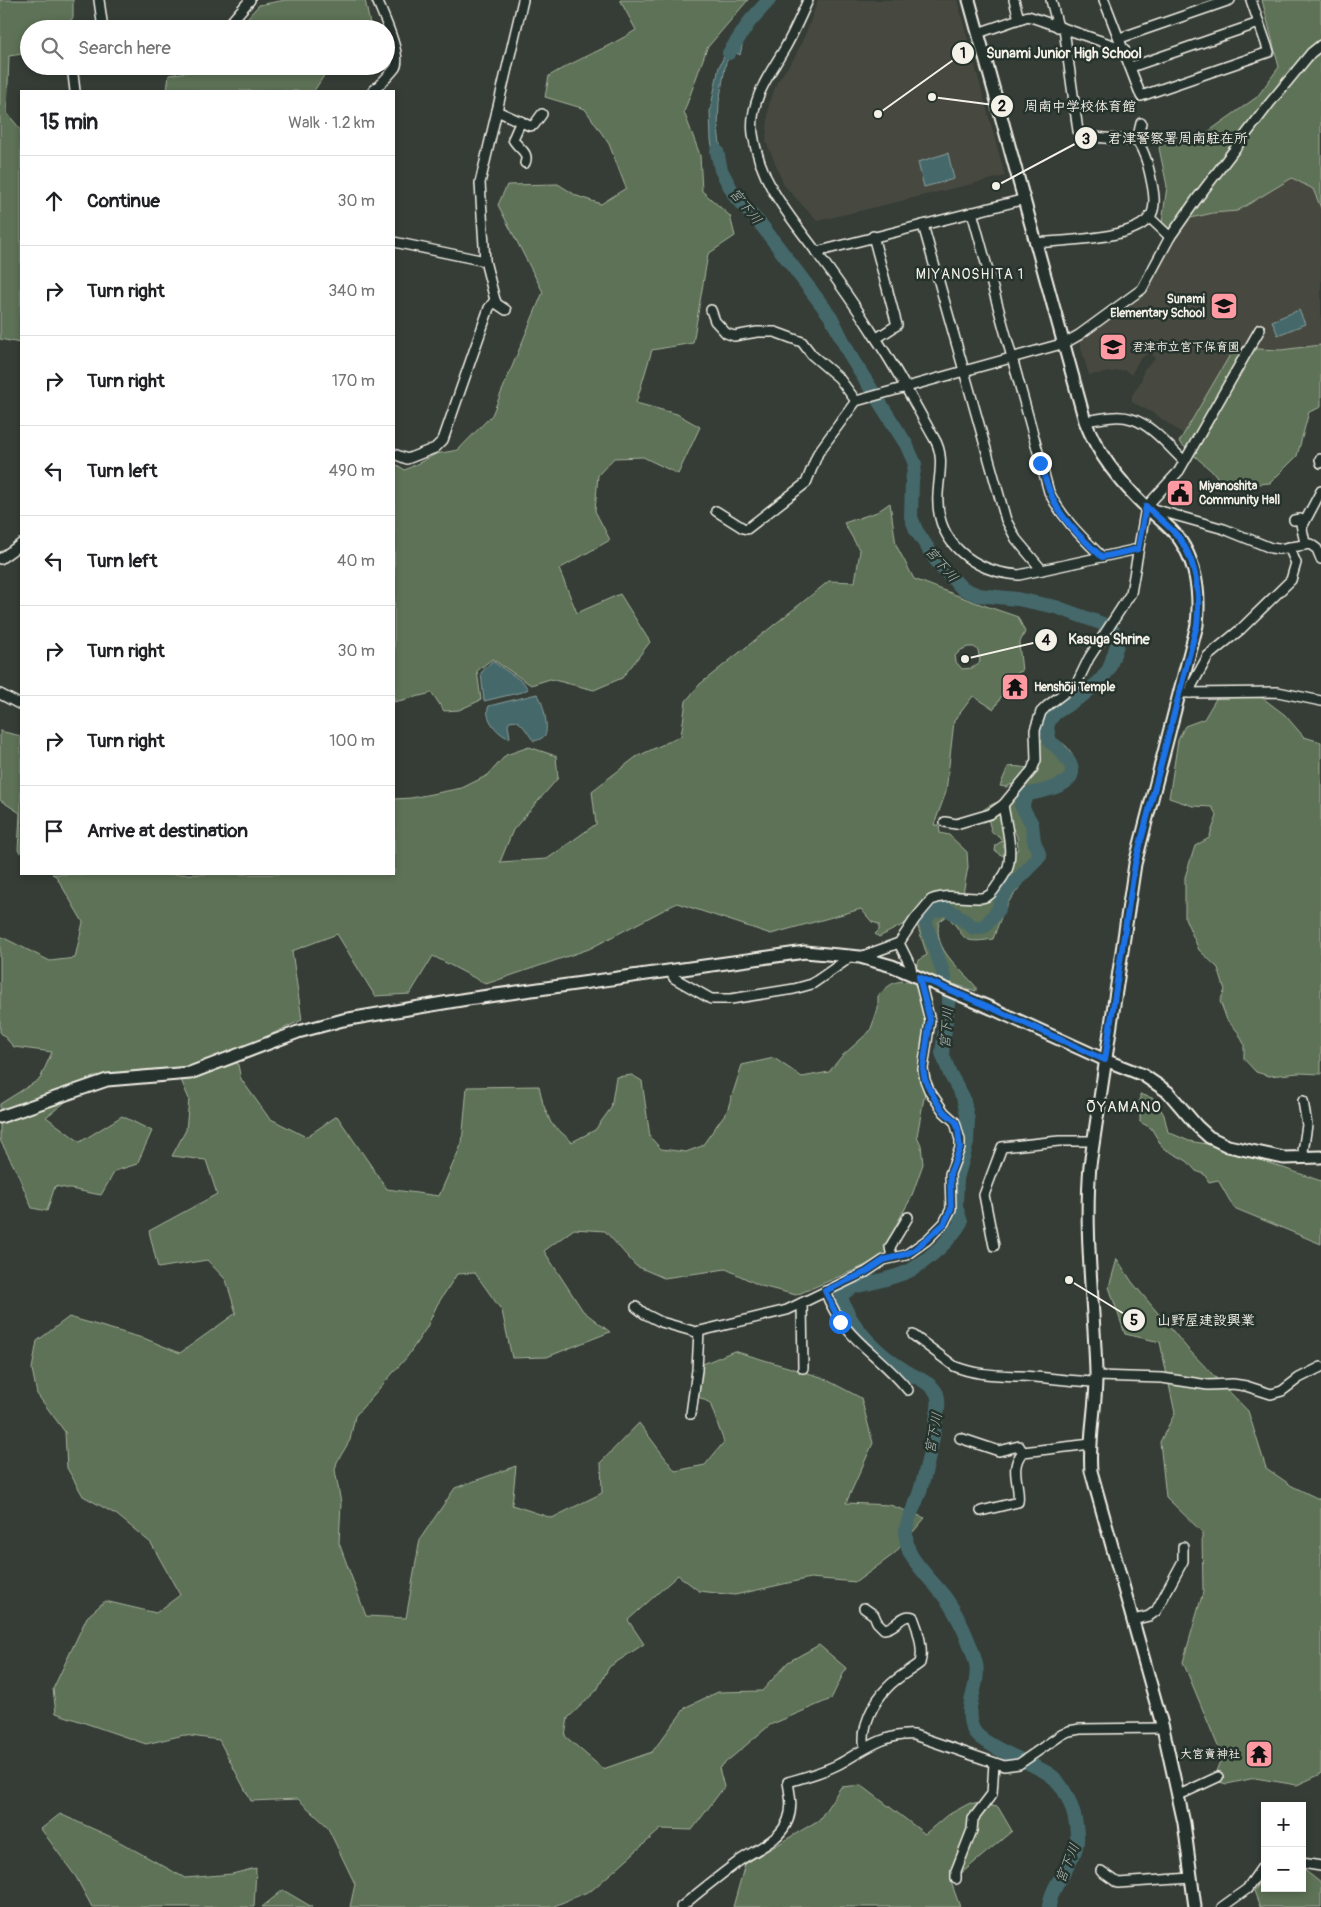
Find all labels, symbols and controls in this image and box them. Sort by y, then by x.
search box [20,20,395,75]
icon: search [38,34,66,62]
text: Search here [78,36,171,60]
callout: Sunami Junior High School [951,38,1151,67]
text: 1 [960,44,966,63]
text: Sunami Junior High School [986,45,1142,62]
callout: 周南中学校体育館 [989,91,1146,120]
text: 2 [998,97,1006,116]
text: 周南中学校体育館 [1024,98,1136,115]
text: 15 min [40,109,98,136]
text: Walk · 1.2 km [288,113,375,133]
callout: 君津警察署周南駐在所 [1073,124,1258,153]
text: 3 [1082,130,1090,149]
text: 君津警察署周南駐在所 [1108,130,1248,147]
water label: 宮下川 [726,185,765,228]
icon: ahead [40,187,68,215]
text: Continue [87,189,160,213]
text: 30 m [337,191,375,211]
district label: MIYANOSHITA 1 [916,266,1024,283]
icon: right [40,277,68,305]
text: Turn right [87,279,165,303]
text: 340 m [328,281,375,301]
school or university icon: Sunami Elementary School [1209,291,1239,321]
place label: Sunami Elementary School [1110,292,1205,321]
school or university icon: 君津市立宮下保育園 [1098,332,1128,362]
place label: 君津市立宮下保育園 [1132,340,1240,355]
icon: right [40,367,68,395]
text: Turn right [87,369,165,393]
text: 170 m [332,371,375,391]
route end [1029,452,1052,475]
icon: left [40,457,68,485]
text: Turn left [87,459,157,483]
text: 490 m [329,461,375,481]
public building icon: Miyanoshita Community Hall [1165,478,1195,508]
place label: Miyanoshita Community Hall [1199,479,1280,508]
water label: 宮下川 [922,543,962,586]
icon: left [40,547,68,575]
text: Turn left [87,549,157,573]
text: 40 m [337,551,375,571]
callout: Kasuga Shrine [1033,625,1160,654]
text: 4 [1042,631,1051,650]
text: Kasuga Shrine [1068,631,1151,648]
icon: right [40,637,68,665]
text: Turn right [87,639,165,663]
text: 30 m [337,641,375,661]
temple icon: Henshōji Temple [1000,672,1030,702]
place label: Henshōji Temple [1034,680,1116,695]
icon: right [40,727,68,755]
text: Turn right [87,729,165,753]
text: 100 m [329,731,375,751]
icon: arrive [40,817,68,845]
text: Arrive at destination [87,819,248,843]
water label: 宮下川 [936,1006,957,1050]
district label: ŌYAMANO [1086,1098,1162,1117]
callout: 山野屋建設興業 [1122,1305,1265,1334]
route start [829,1311,852,1334]
text: 5 [1130,1311,1138,1330]
text: 山野屋建設興業 [1157,1312,1255,1329]
water label: 宮下川 [921,1411,946,1455]
temple icon: 大宮賣神社 [1244,1739,1274,1769]
place label: 大宮賣神社 [1180,1747,1240,1762]
map controls [1261,1802,1306,1892]
button: + [1261,1802,1306,1847]
water label: 宮下川 [1052,1841,1083,1886]
button: − [1261,1847,1306,1892]

